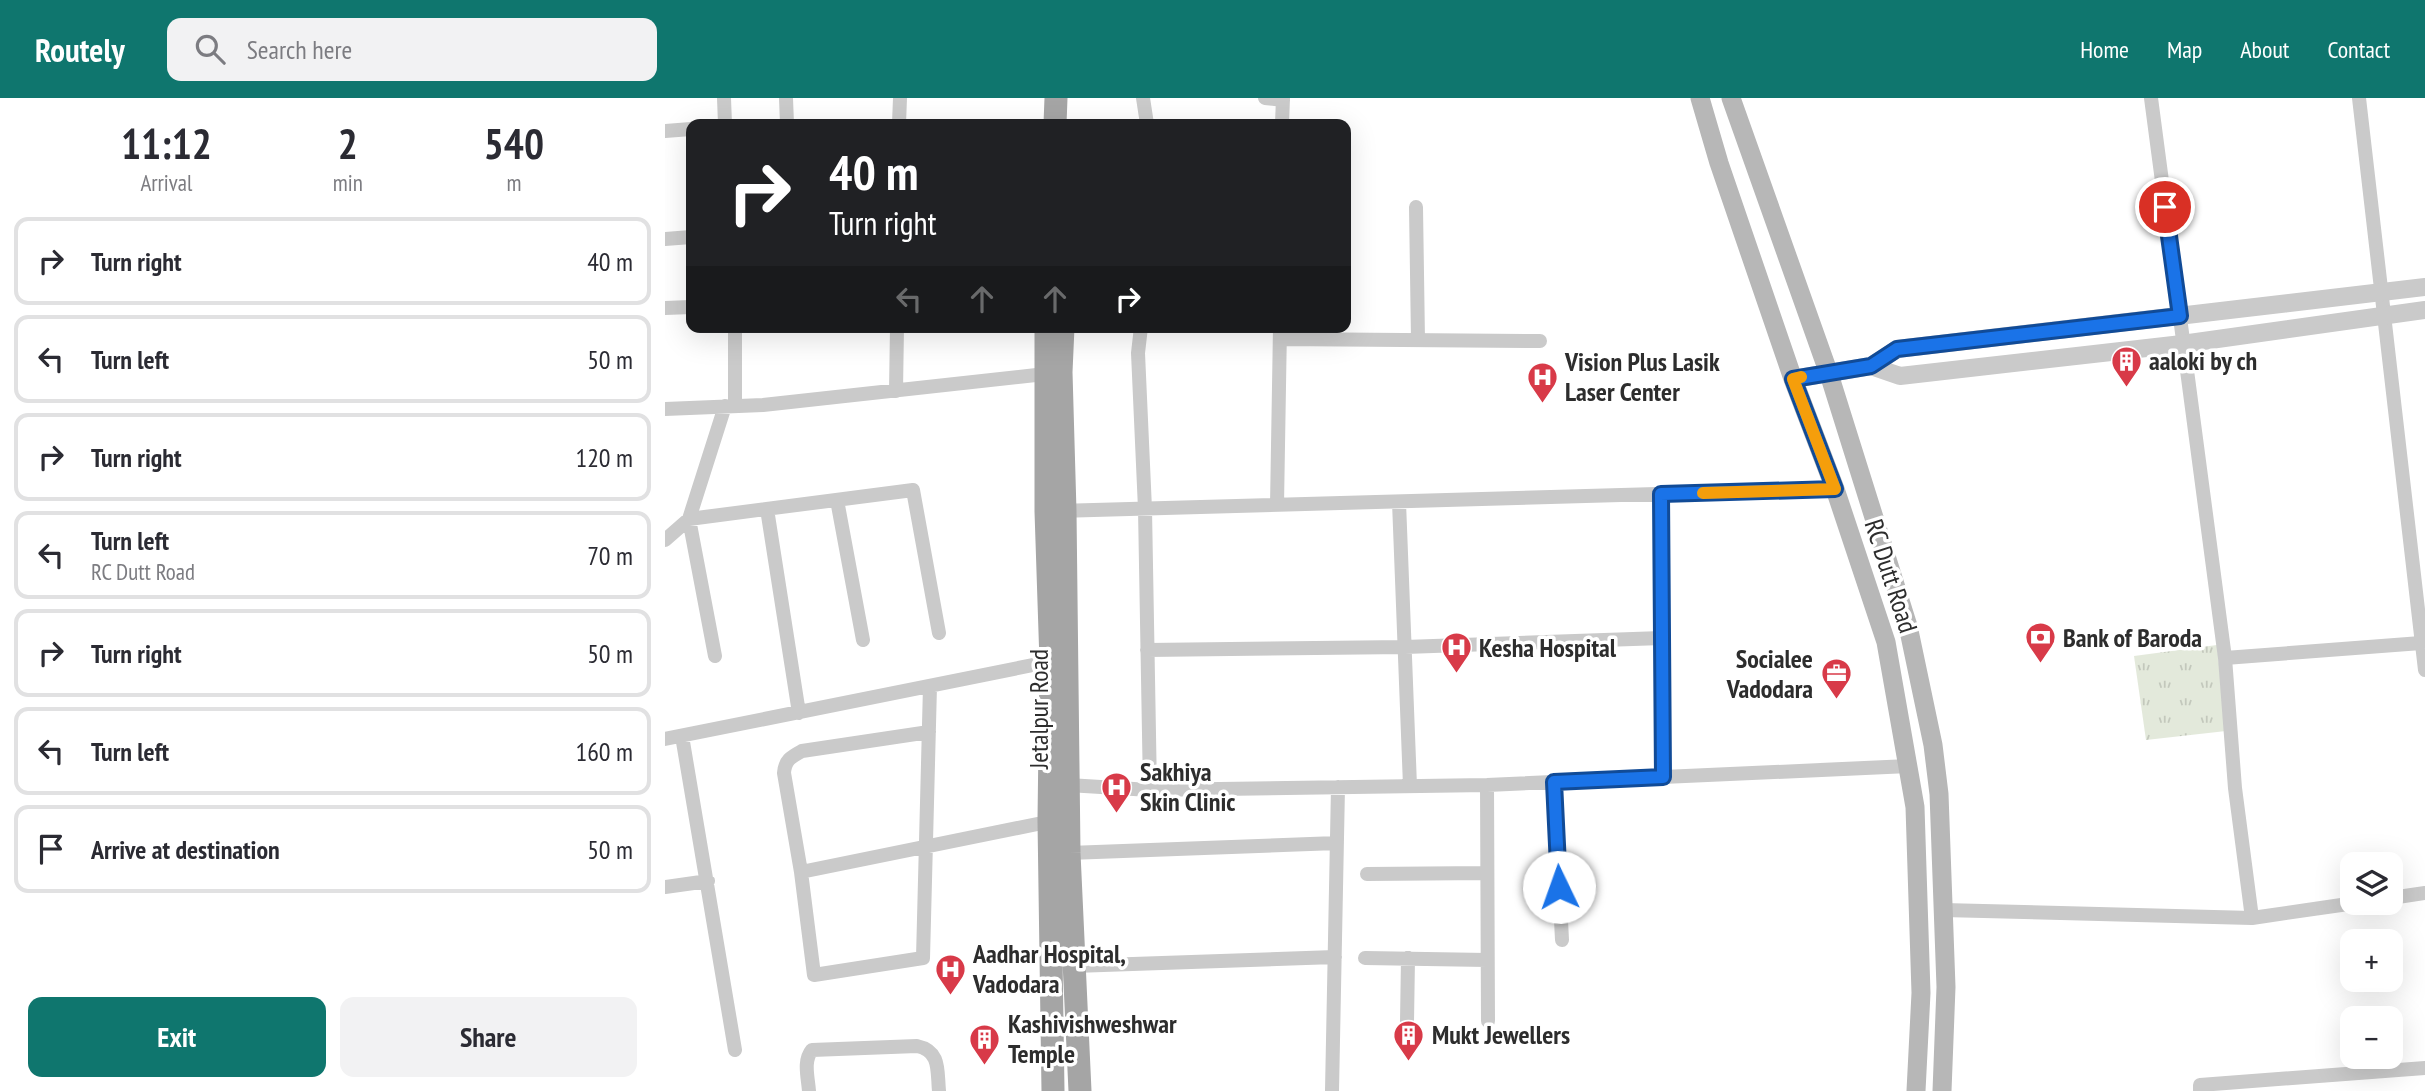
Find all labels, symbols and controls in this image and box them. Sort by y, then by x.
search box [167,18,657,81]
text: Routely [35,28,125,71]
icon: search [191,30,229,68]
text: Search here [247,33,352,66]
text: Home [2080,34,2129,65]
text: Map [2167,34,2202,65]
text: About [2240,34,2289,65]
text: Contact [2327,34,2390,65]
text: 11:12 [121,116,212,171]
text: 2 [338,116,358,171]
text: 540 [484,116,544,171]
text: 40 m [829,140,918,204]
icon: right [714,147,805,238]
text: Arrival [140,168,192,197]
text: min [333,168,363,197]
text: m [506,168,521,197]
pin [2135,177,2195,237]
icon: arrive [2146,188,2184,226]
text: Turn right [829,202,937,244]
icon: right [32,242,70,280]
text: Turn right [91,245,182,278]
text: 40 m [587,245,633,278]
icon: left [890,280,928,318]
icon: ahead [963,280,1001,318]
icon: ahead [1036,280,1074,318]
icon: right [1109,280,1147,318]
icon: left [32,340,70,378]
text: Turn left [91,343,169,376]
text: 50 m [587,343,633,376]
building icon: aaloki by ch [2109,344,2143,388]
place label: aaloki by ch [2149,344,2257,377]
place label: Vision Plus Lasik Laser Center [1564,345,1720,408]
hospital icon: Vision Plus Lasik Laser Center [1525,360,1559,404]
icon: right [32,438,70,476]
text: Turn right [91,441,182,474]
text: 120 m [575,441,633,474]
street label: RC Dutt Road [1858,515,1925,637]
text: Turn left [91,524,169,557]
icon: left [32,536,70,574]
text: 70 m [587,539,633,572]
text: RC Dutt Road [91,557,195,586]
bank icon: Bank of Baroda [2023,621,2057,665]
place label: Bank of Baroda [2063,621,2202,654]
hospital icon: Kesha Hospital [1439,631,1473,675]
place label: Kesha Hospital [1479,631,1617,664]
icon: right [32,634,70,672]
text: Turn right [91,637,182,670]
text: 50 m [587,637,633,670]
place label: Socialee Vadodara [1726,642,1813,705]
street label: Jetalpur Road [1022,649,1055,770]
office icon: Socialee Vadodara [1819,657,1853,701]
icon: left [32,732,70,770]
text: Turn left [91,735,169,768]
text: 160 m [575,735,633,768]
place label: Sakhiya Skin Clinic [1140,755,1235,818]
hospital icon: Sakhiya Skin Clinic [1100,770,1134,814]
icon: arrive [32,830,70,868]
text: Arrive at destination [91,833,280,866]
text: 50 m [587,833,633,866]
position arrow [1522,850,1596,924]
map controls [2340,852,2403,1069]
button: layers [2340,852,2403,915]
button: + [2340,929,2403,992]
place label: Aadhar Hospital, Vadodara [972,937,1126,1000]
hospital icon: Aadhar Hospital, Vadodara [933,952,967,996]
button: Exit [28,997,326,1077]
button: Share [340,997,637,1077]
button: − [2340,1006,2403,1069]
place label: Kashivishweshwar Temple [1008,1007,1177,1070]
building icon: Mukt Jewellers [1392,1018,1426,1062]
place label: Mukt Jewellers [1432,1018,1570,1051]
building icon: Kashivishweshwar Temple [968,1022,1002,1066]

